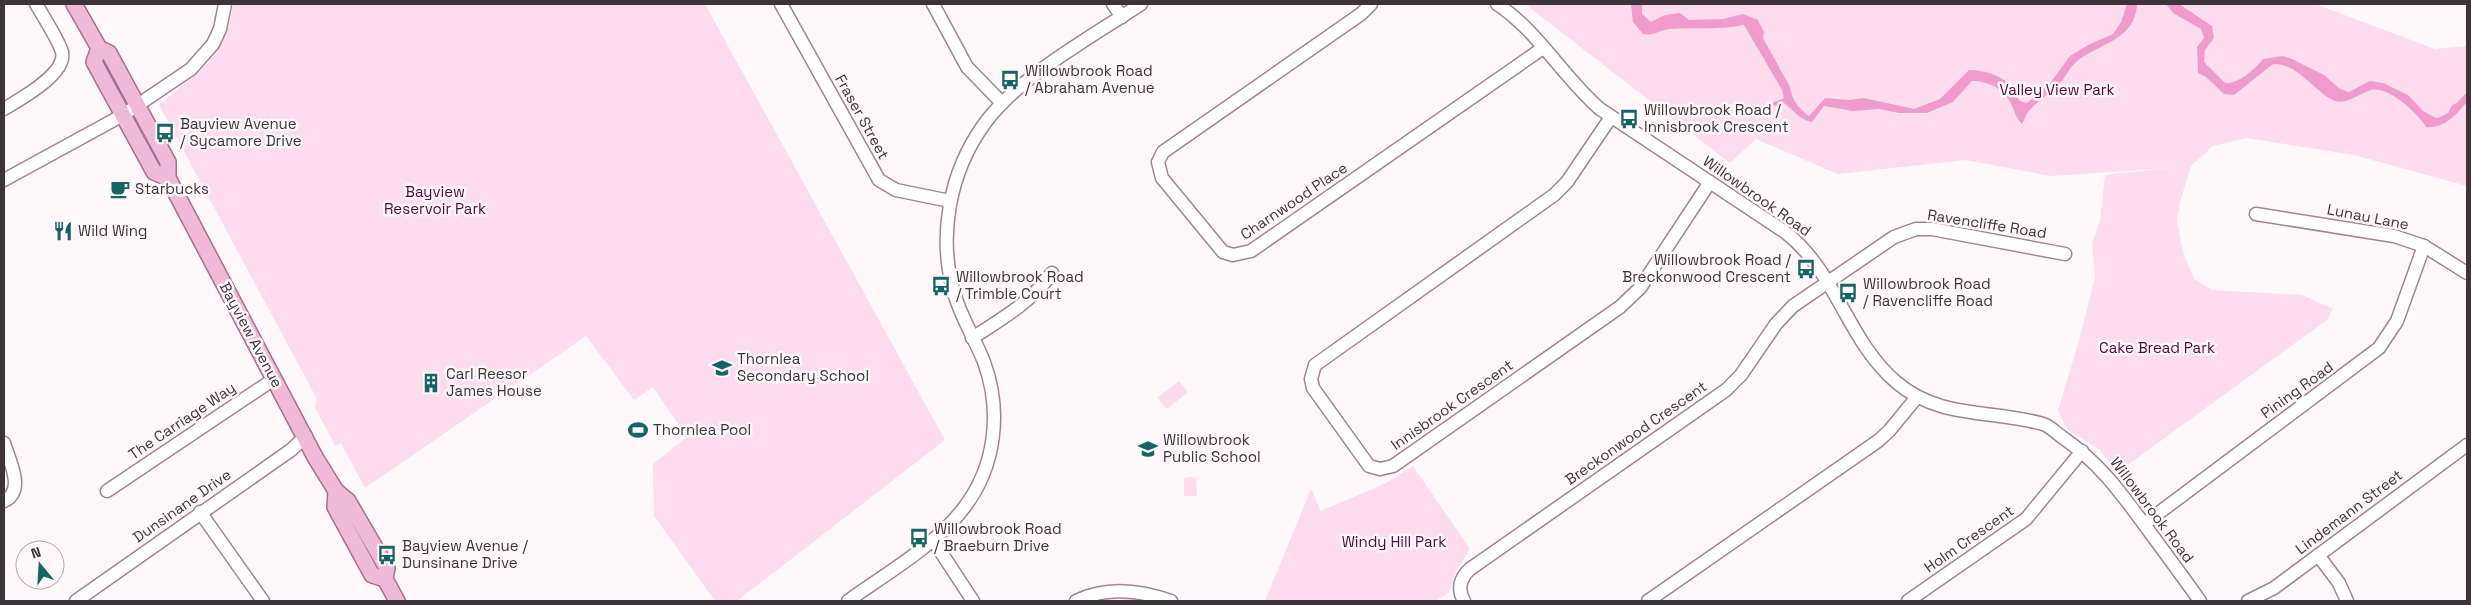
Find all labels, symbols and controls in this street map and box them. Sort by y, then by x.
place label: Willowbrook Road / Abraham Avenue [1025,61,1155,97]
bus stop icon: Willowbrook Road / Abraham Avenue [999,69,1021,91]
street label: Fraser Street [831,71,894,163]
park label: Valley View Park [1999,80,2115,99]
place label: Willowbrook Road / Innisbrook Crescent [1644,100,1789,136]
bus stop icon: Willowbrook Road / Innisbrook Crescent [1618,108,1640,130]
place label: Bayview Avenue / Sycamore Drive [180,114,302,150]
bus stop icon: Bayview Avenue / Sycamore Drive [154,122,176,144]
street label: Willowbrook Road [1700,151,1815,240]
street label: Charnwood Place [1237,158,1351,243]
cafe icon: Starbucks [109,178,131,200]
place label: Starbucks [135,179,209,198]
park label: Bayview Reservoir Park [384,182,486,218]
street label: Lunau Lane [2326,199,2411,234]
street label: Ravencliffe Road [1926,205,2048,242]
restaurant icon: Wild Wing [52,220,74,242]
place label: Wild Wing [78,221,148,240]
place label: Willowbrook Road / Breckonwood Crescent [1622,250,1791,286]
bus stop icon: Willowbrook Road / Breckonwood Crescent [1795,258,1817,280]
place label: Willowbrook Road / Trimble Court [956,267,1084,303]
place label: Willowbrook Road / Ravencliffe Road [1863,274,1993,310]
bus stop icon: Willowbrook Road / Trimble Court [930,275,952,297]
street label: Bayview Avenue [216,279,287,391]
bus stop icon: Willowbrook Road / Ravencliffe Road [1837,282,1859,304]
park label: Cake Bread Park [2099,338,2215,357]
place label: Thornlea Secondary School [737,349,869,385]
street label: Innisbrook Crescent [1387,355,1516,454]
school or university icon: Thornlea Secondary School [711,357,733,379]
street label: Pining Road [2257,357,2337,422]
place label: Carl Reesor James House [446,364,542,400]
building icon: Carl Reesor James House [420,372,442,394]
street label: Breckonwood Crescent [1561,376,1710,489]
street label: The Carriage Way [124,378,239,463]
sports icon: Thornlea Pool [627,419,649,441]
place label: Thornlea Pool [653,420,751,439]
place label: Willowbrook Public School [1163,430,1261,466]
school or university icon: Willowbrook Public School [1137,438,1159,460]
street label: Willowbrook Road [2106,453,2198,566]
street label: Dunsinane Drive [129,465,235,547]
street label: Lindemann Street [2291,465,2406,558]
street label: Holm Crescent [1920,501,2017,577]
place label: Willowbrook Road / Braeburn Drive [934,519,1062,555]
bus stop icon: Willowbrook Road / Braeburn Drive [908,527,930,549]
park label: Windy Hill Park [1342,532,1446,551]
place label: Bayview Avenue / Dunsinane Drive [402,536,529,572]
north arrow [15,540,65,590]
text: N [29,543,43,563]
bus stop icon: Bayview Avenue / Dunsinane Drive [376,544,398,566]

